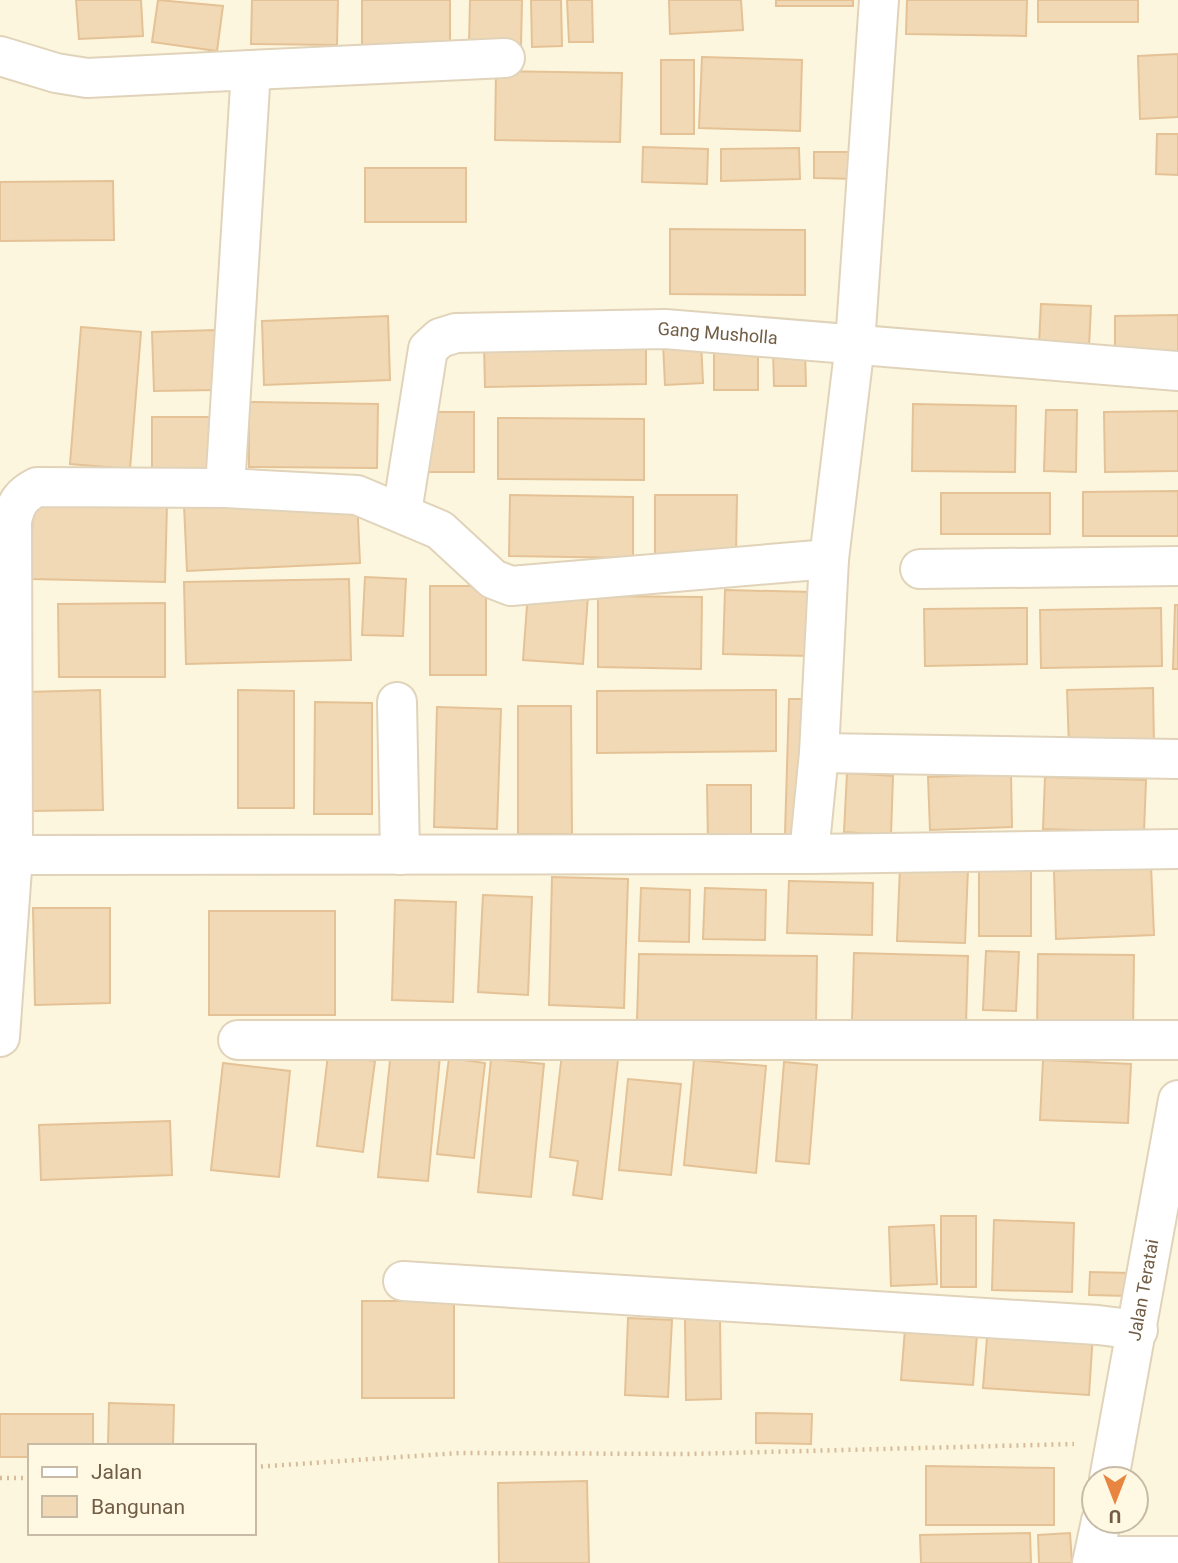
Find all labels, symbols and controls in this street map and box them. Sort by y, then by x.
street label: Gang Musholla [657,318,779,348]
street label: Jalan Teratai [1123,1237,1162,1343]
legend [28,1444,256,1535]
text: Jalan [91,1460,142,1484]
north arrow [1080,1465,1150,1535]
text: Bangunan [91,1495,185,1519]
text: U [1109,1505,1121,1528]

